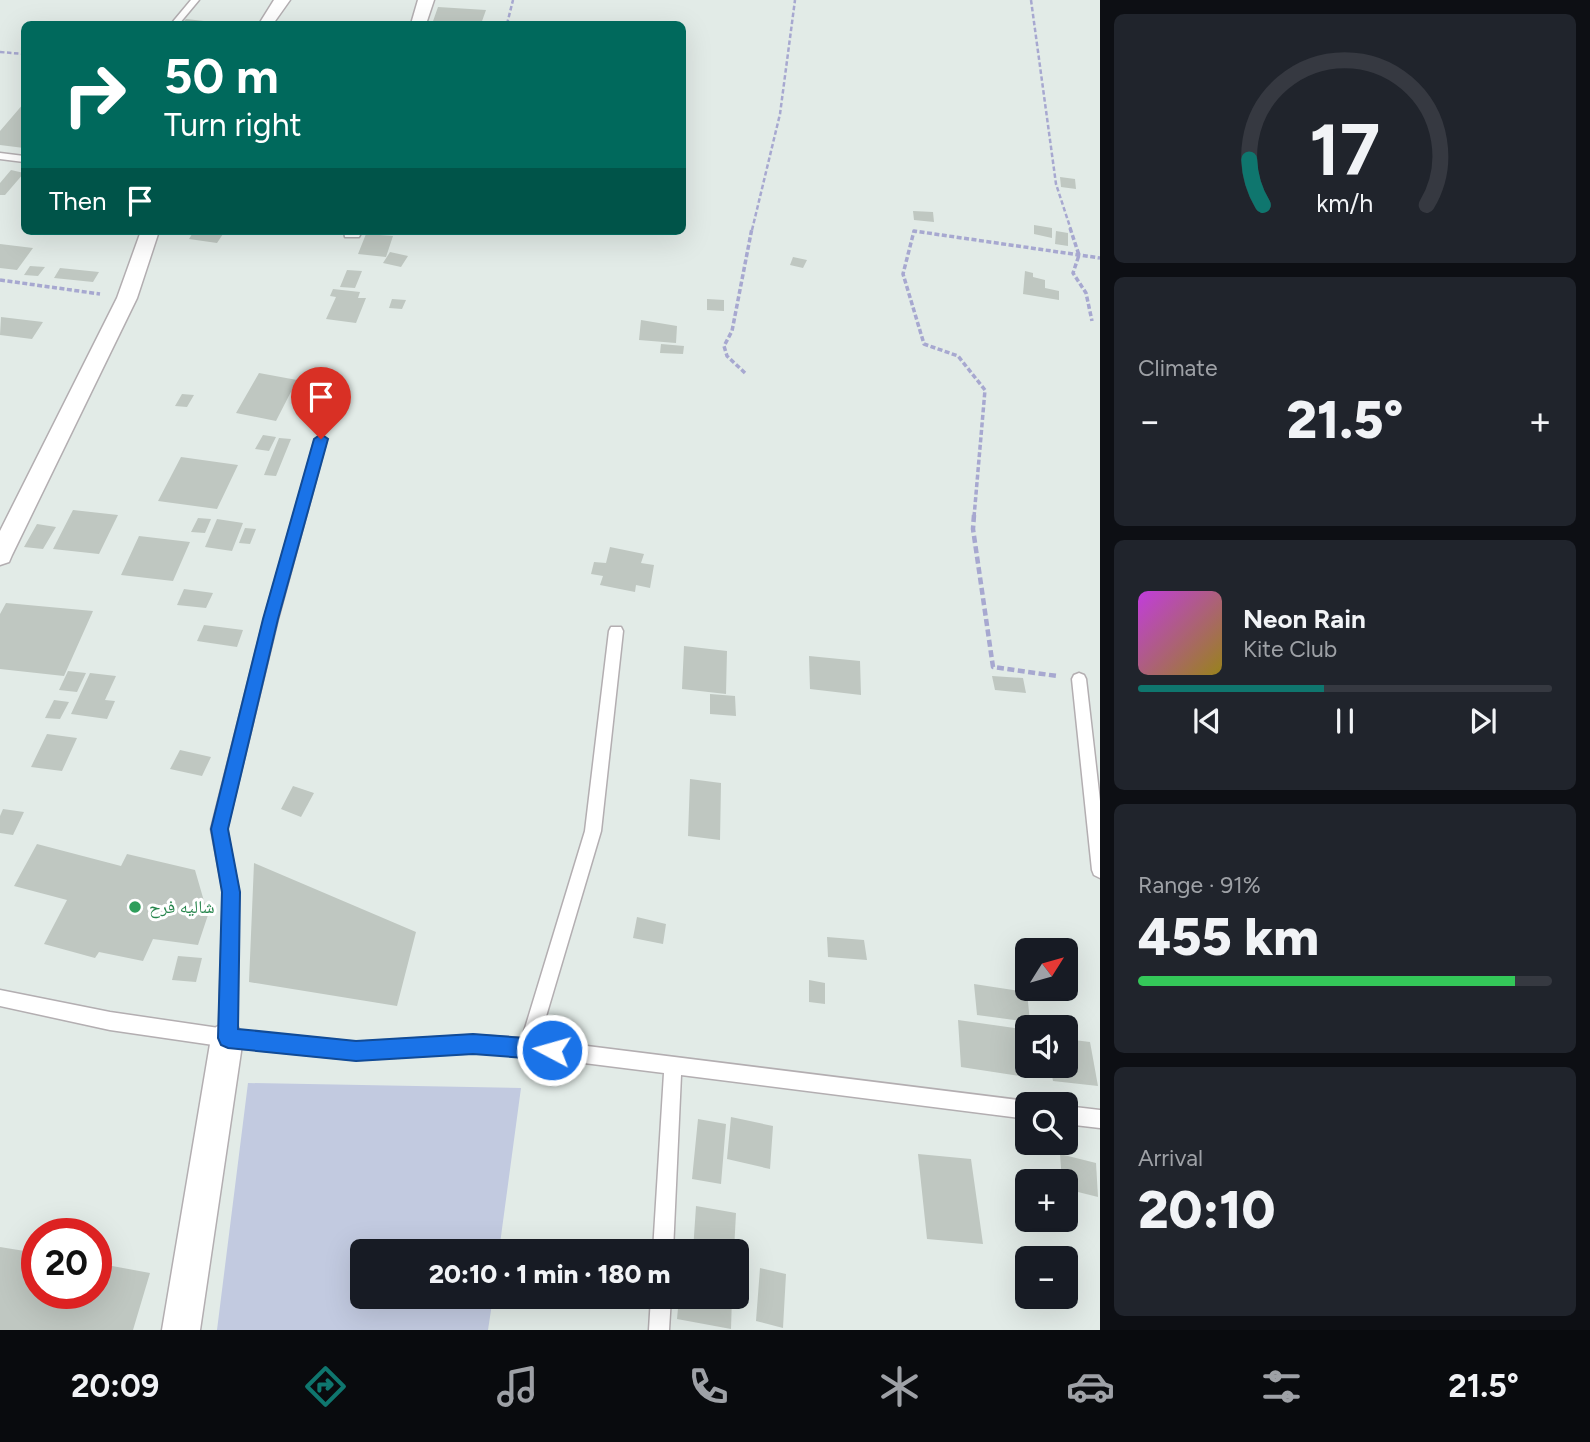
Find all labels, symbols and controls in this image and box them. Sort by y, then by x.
text: 50 m [164,46,279,105]
icon: right [49,49,140,140]
text: Turn right [164,106,302,144]
text: 17 [1309,106,1381,193]
icon: arrive [121,182,159,220]
text: Then [49,185,107,217]
text: km/h [1316,187,1374,217]
text: Climate [1138,354,1217,382]
pin [291,367,351,439]
icon: arrive [302,378,340,416]
text: 21.5° [1287,389,1403,451]
text: − [1138,398,1162,444]
text: + [1528,398,1552,444]
text: Neon Rain [1243,603,1366,635]
text: Kite Club [1243,635,1337,663]
icon: previous [1188,702,1226,740]
icon: pause [1326,702,1364,740]
icon: next [1464,702,1502,740]
text: Range · 91% [1138,871,1261,899]
place label: شاليه فرح [149,896,215,919]
marker: شاليه فرح [127,899,143,915]
text: 455 km [1138,906,1319,968]
north arrow [1015,938,1078,1001]
map controls [1015,938,1078,1309]
position arrow [515,1013,589,1087]
button: sound [1015,1015,1078,1078]
button: search [1015,1092,1078,1155]
text: Arrival [1138,1144,1203,1172]
button: + [1015,1169,1078,1232]
text: 20:10 [1138,1179,1275,1241]
speed limit sign: 20 [21,1218,112,1309]
button: − [1015,1246,1078,1309]
text: 20:10 · 1 min · 180 m [429,1258,670,1290]
icon: directions [301,1362,350,1411]
icon: music [493,1362,542,1411]
icon: phone [684,1362,733,1411]
icon: climate [875,1362,924,1411]
icon: car [1066,1362,1115,1411]
icon: filters [1257,1362,1306,1411]
text: 20:09 [71,1367,159,1405]
text: 21.5° [1448,1367,1519,1405]

